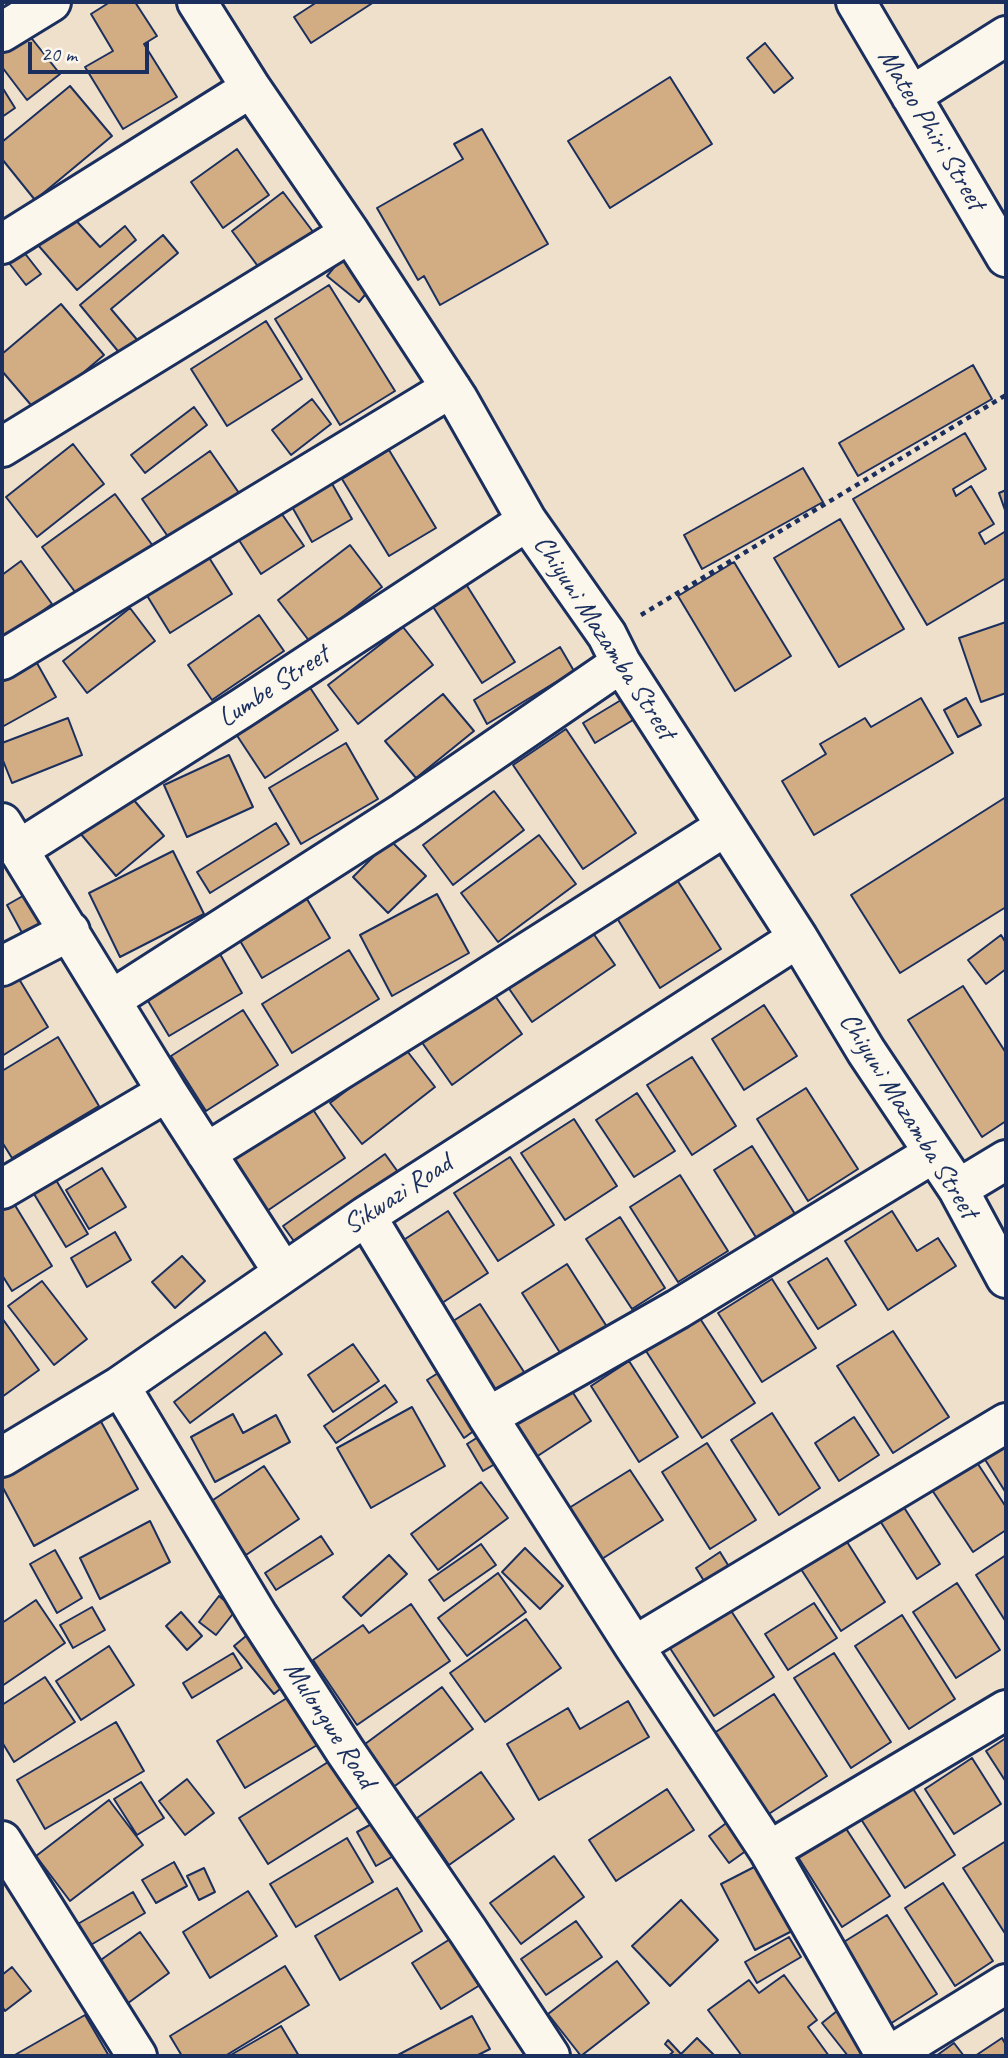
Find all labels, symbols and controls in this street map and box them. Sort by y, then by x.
scale bar [32,28,152,72]
text: 20 m [41,41,77,67]
street label: Mateo Phiri Street [870,43,992,217]
street label: Chiyuni Mazamba Street [525,529,683,747]
street label: Lumbe Street [212,639,336,735]
street label: Chiyuni Mazamba Street [831,1007,985,1225]
street label: Sikwazi Road [337,1147,459,1243]
street label: Mulongwe Road [275,1655,383,1795]

